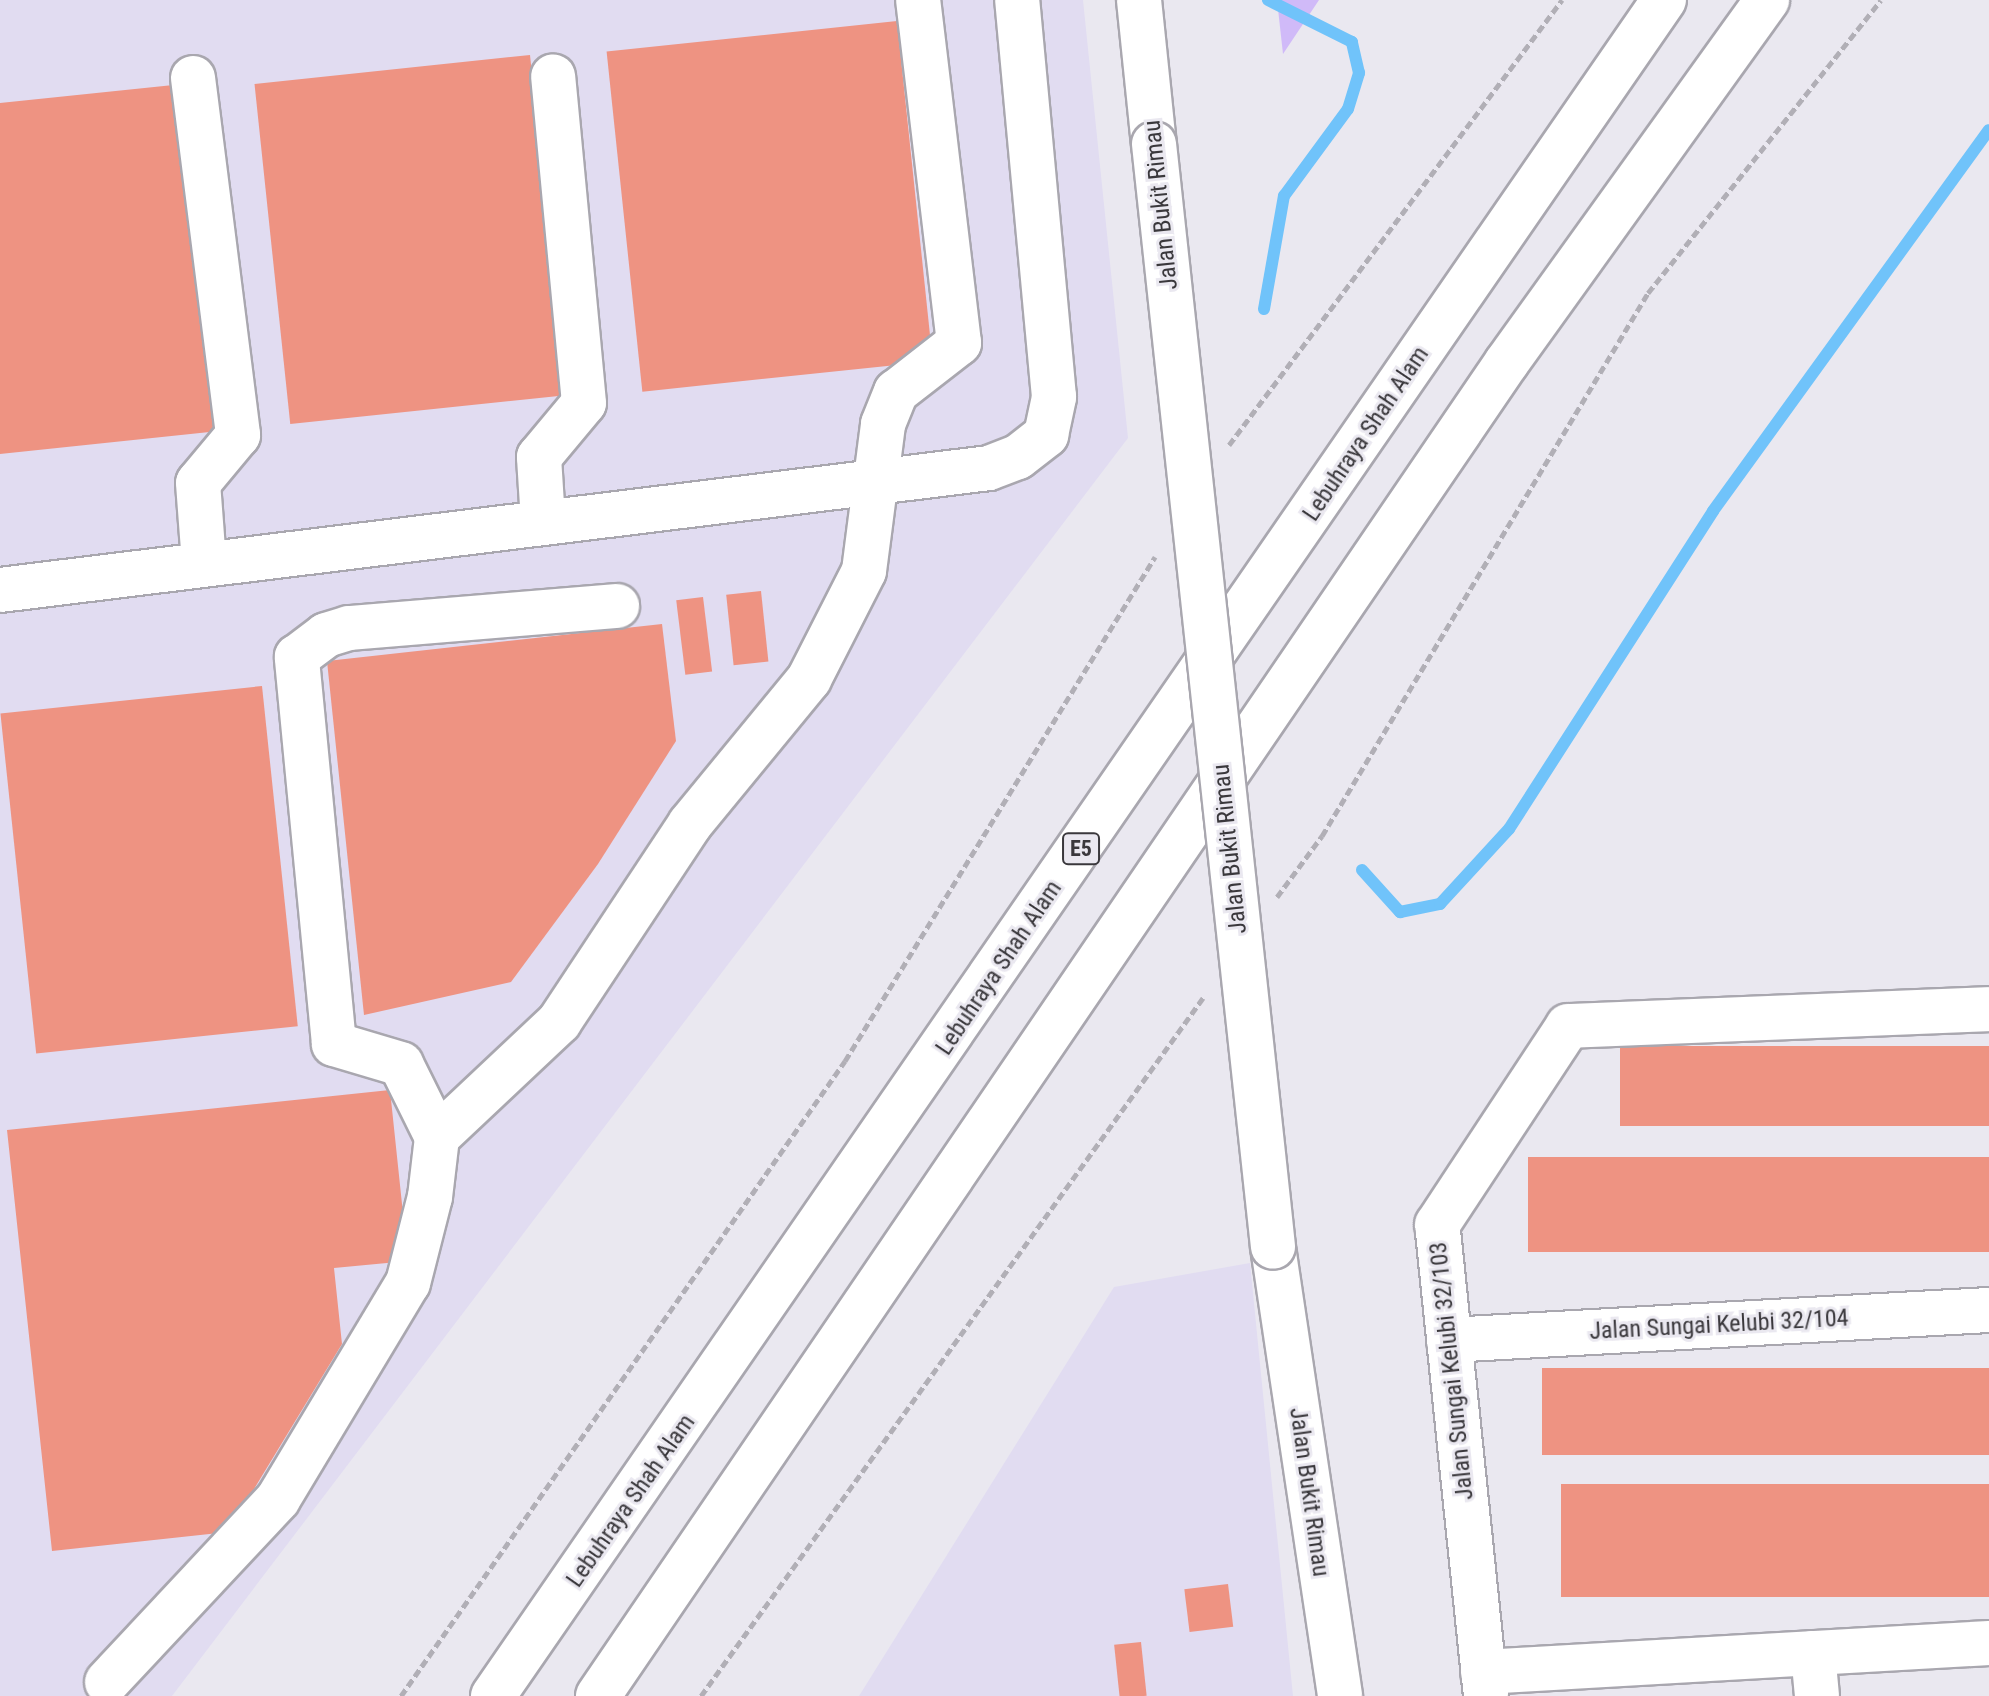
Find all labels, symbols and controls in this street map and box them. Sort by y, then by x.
street label: Jalan Bukit Rimau [1138,119,1184,291]
street label: Lebuhraya Shah Alam [1297,341,1435,527]
street label: Jalan Bukit Rimau [1207,763,1253,935]
road number: E5 [1061,831,1101,867]
street label: Lebuhraya Shah Alam [930,875,1068,1061]
street label: Jalan Sungai Kelubi 32/103 [1424,1241,1480,1501]
street label: Jalan Sungai Kelubi 32/104 [1589,1304,1849,1346]
street label: Jalan Bukit Rimau [1283,1406,1335,1578]
street label: Lebuhraya Shah Alam [561,1409,701,1593]

